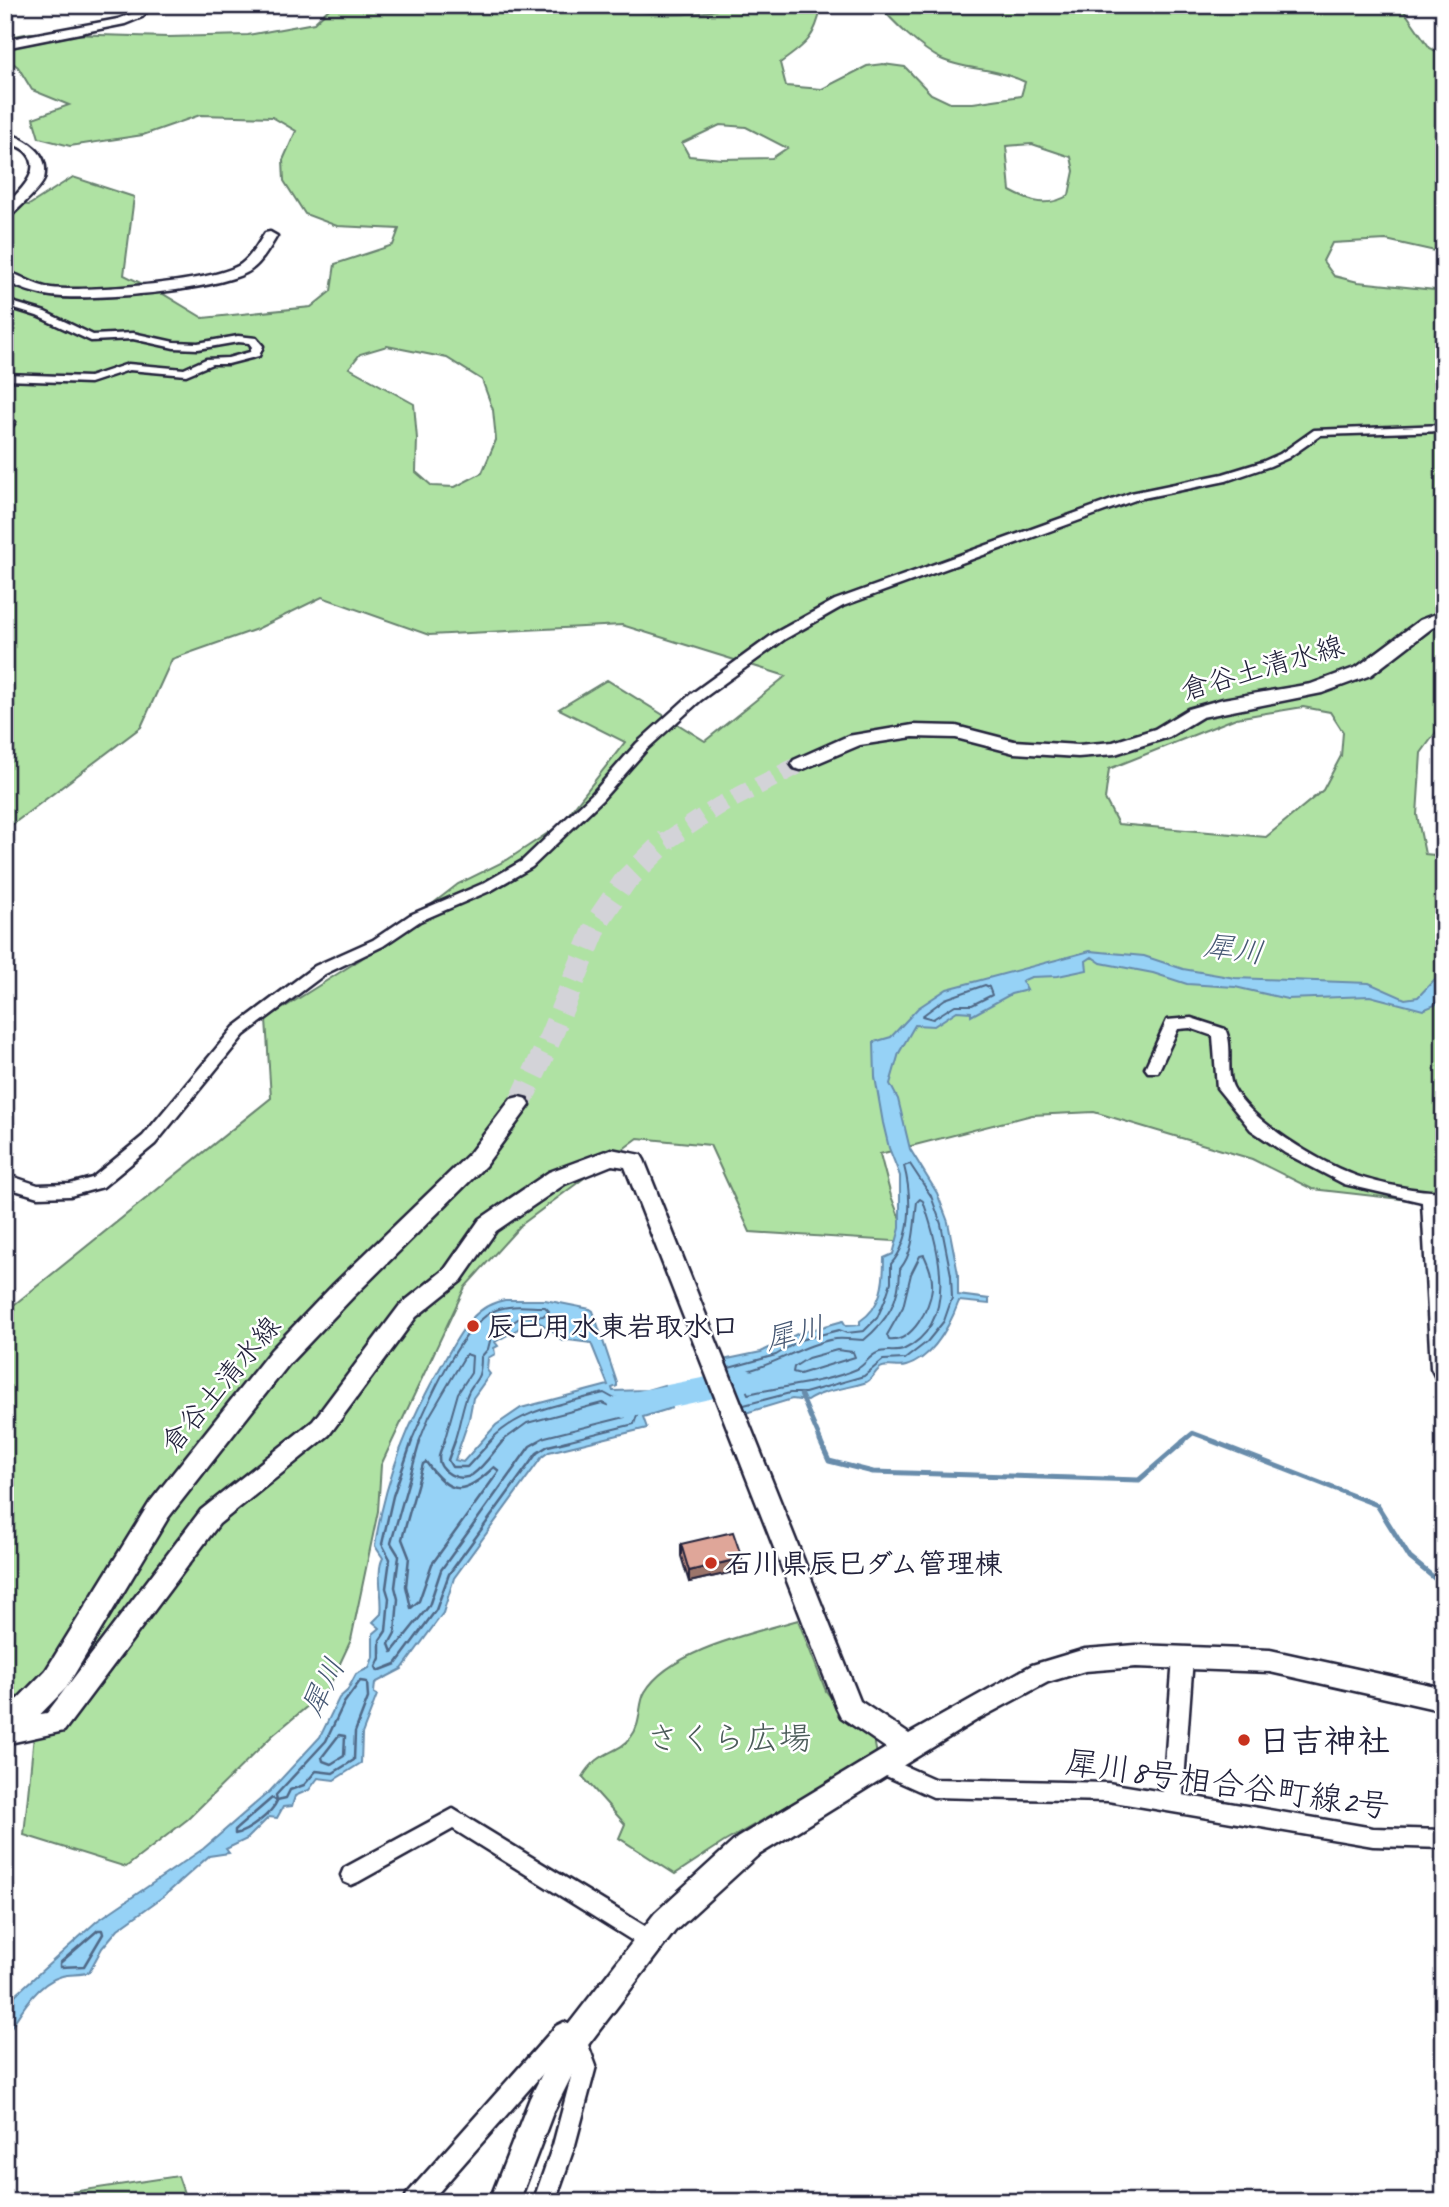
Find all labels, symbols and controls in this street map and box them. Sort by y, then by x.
street label: 倉谷土清水線 [1177,628,1348,707]
water label: 犀川 [1202,926,1266,972]
water label: 犀川 [761,1308,829,1358]
street label: 倉谷土清水線 [153,1309,288,1460]
place label: 辰巳用水東岩取水口 [487,1309,739,1344]
marker: 辰巳用水東岩取水口 [465,1318,481,1334]
place label: 石川県辰巳ダム管理棟 [725,1546,1002,1581]
marker: 石川県辰巳ダム管理棟 [703,1555,719,1571]
water label: 犀川 [293,1652,353,1722]
park label: さくら広場 [647,1717,812,1759]
place label: 日吉神社 [1258,1720,1390,1762]
marker: 日吉神社 [1236,1732,1252,1748]
street label: 犀川8号相合谷町線2号 [1063,1740,1393,1828]

